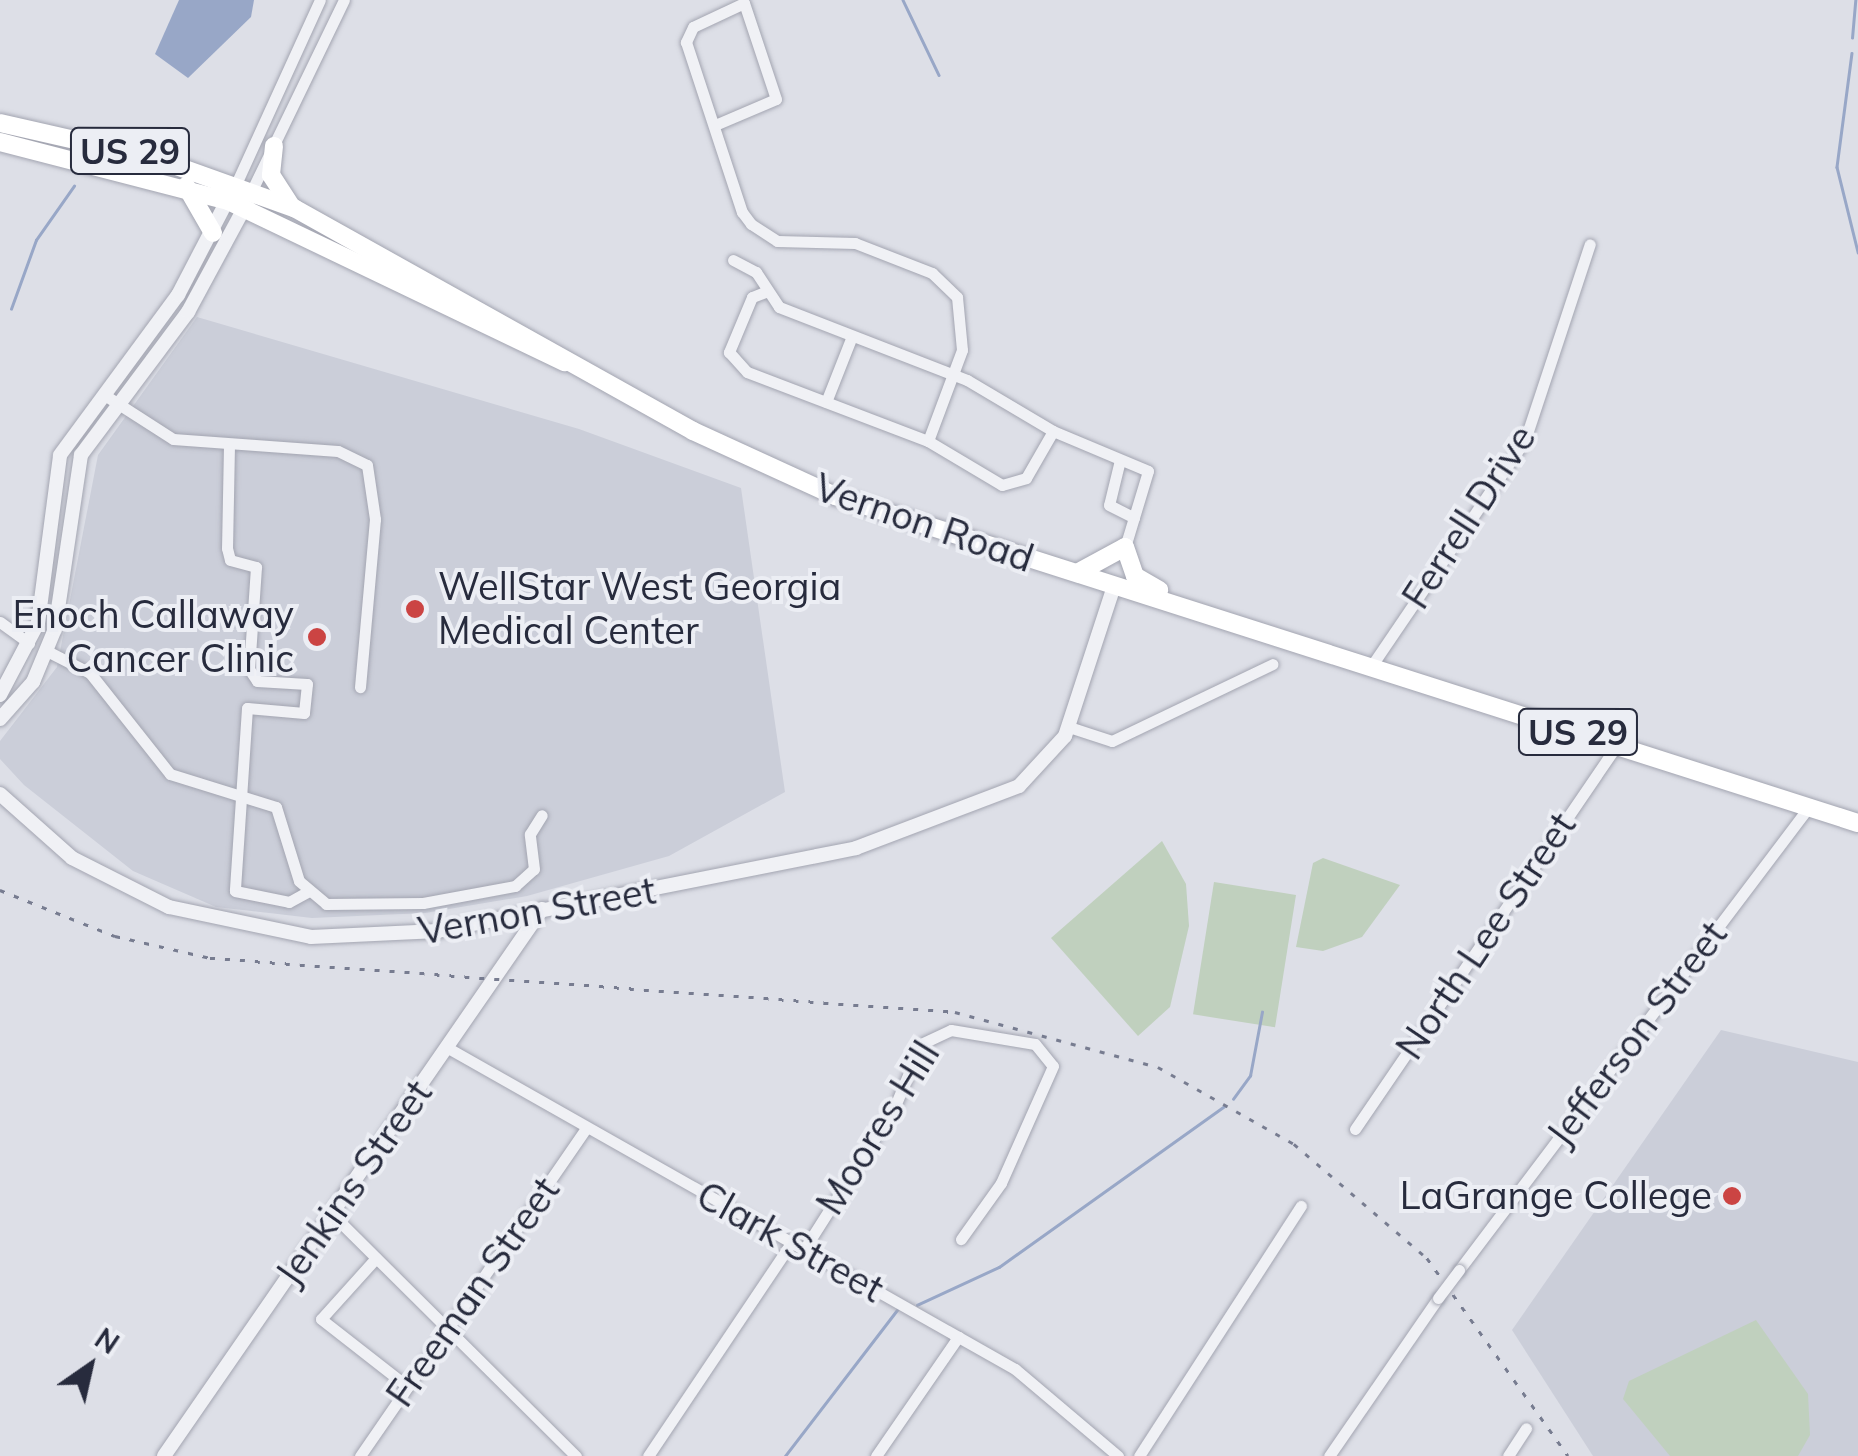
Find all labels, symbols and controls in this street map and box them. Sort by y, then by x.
road number: US 29 [68,121,192,181]
street label: Ferrell Drive [1393,417,1545,617]
street label: Vernon Road [809,464,1039,582]
place label: WellStar West Georgia Medical Center [438,564,841,654]
place label: Enoch Callaway Cancer Clinic [12,592,294,682]
marker: WellStar West Georgia Medical Center [402,596,428,622]
marker: Enoch Callaway Cancer Clinic [304,624,330,650]
road number: US 29 [1516,702,1640,762]
street label: North Lee Street [1387,804,1585,1068]
street label: Vernon Street [415,868,659,954]
street label: Jefferson Street [1538,913,1736,1155]
street label: Moores Hill [807,1033,949,1223]
street label: Jenkins Street [266,1072,442,1294]
street label: Freeman Street [377,1169,569,1415]
street label: Clark Street [689,1172,891,1312]
place label: LaGrange College [1400,1173,1712,1219]
marker: LaGrange College [1721,1185,1743,1207]
north arrow [40,1316,140,1416]
text: N [88,1320,126,1361]

